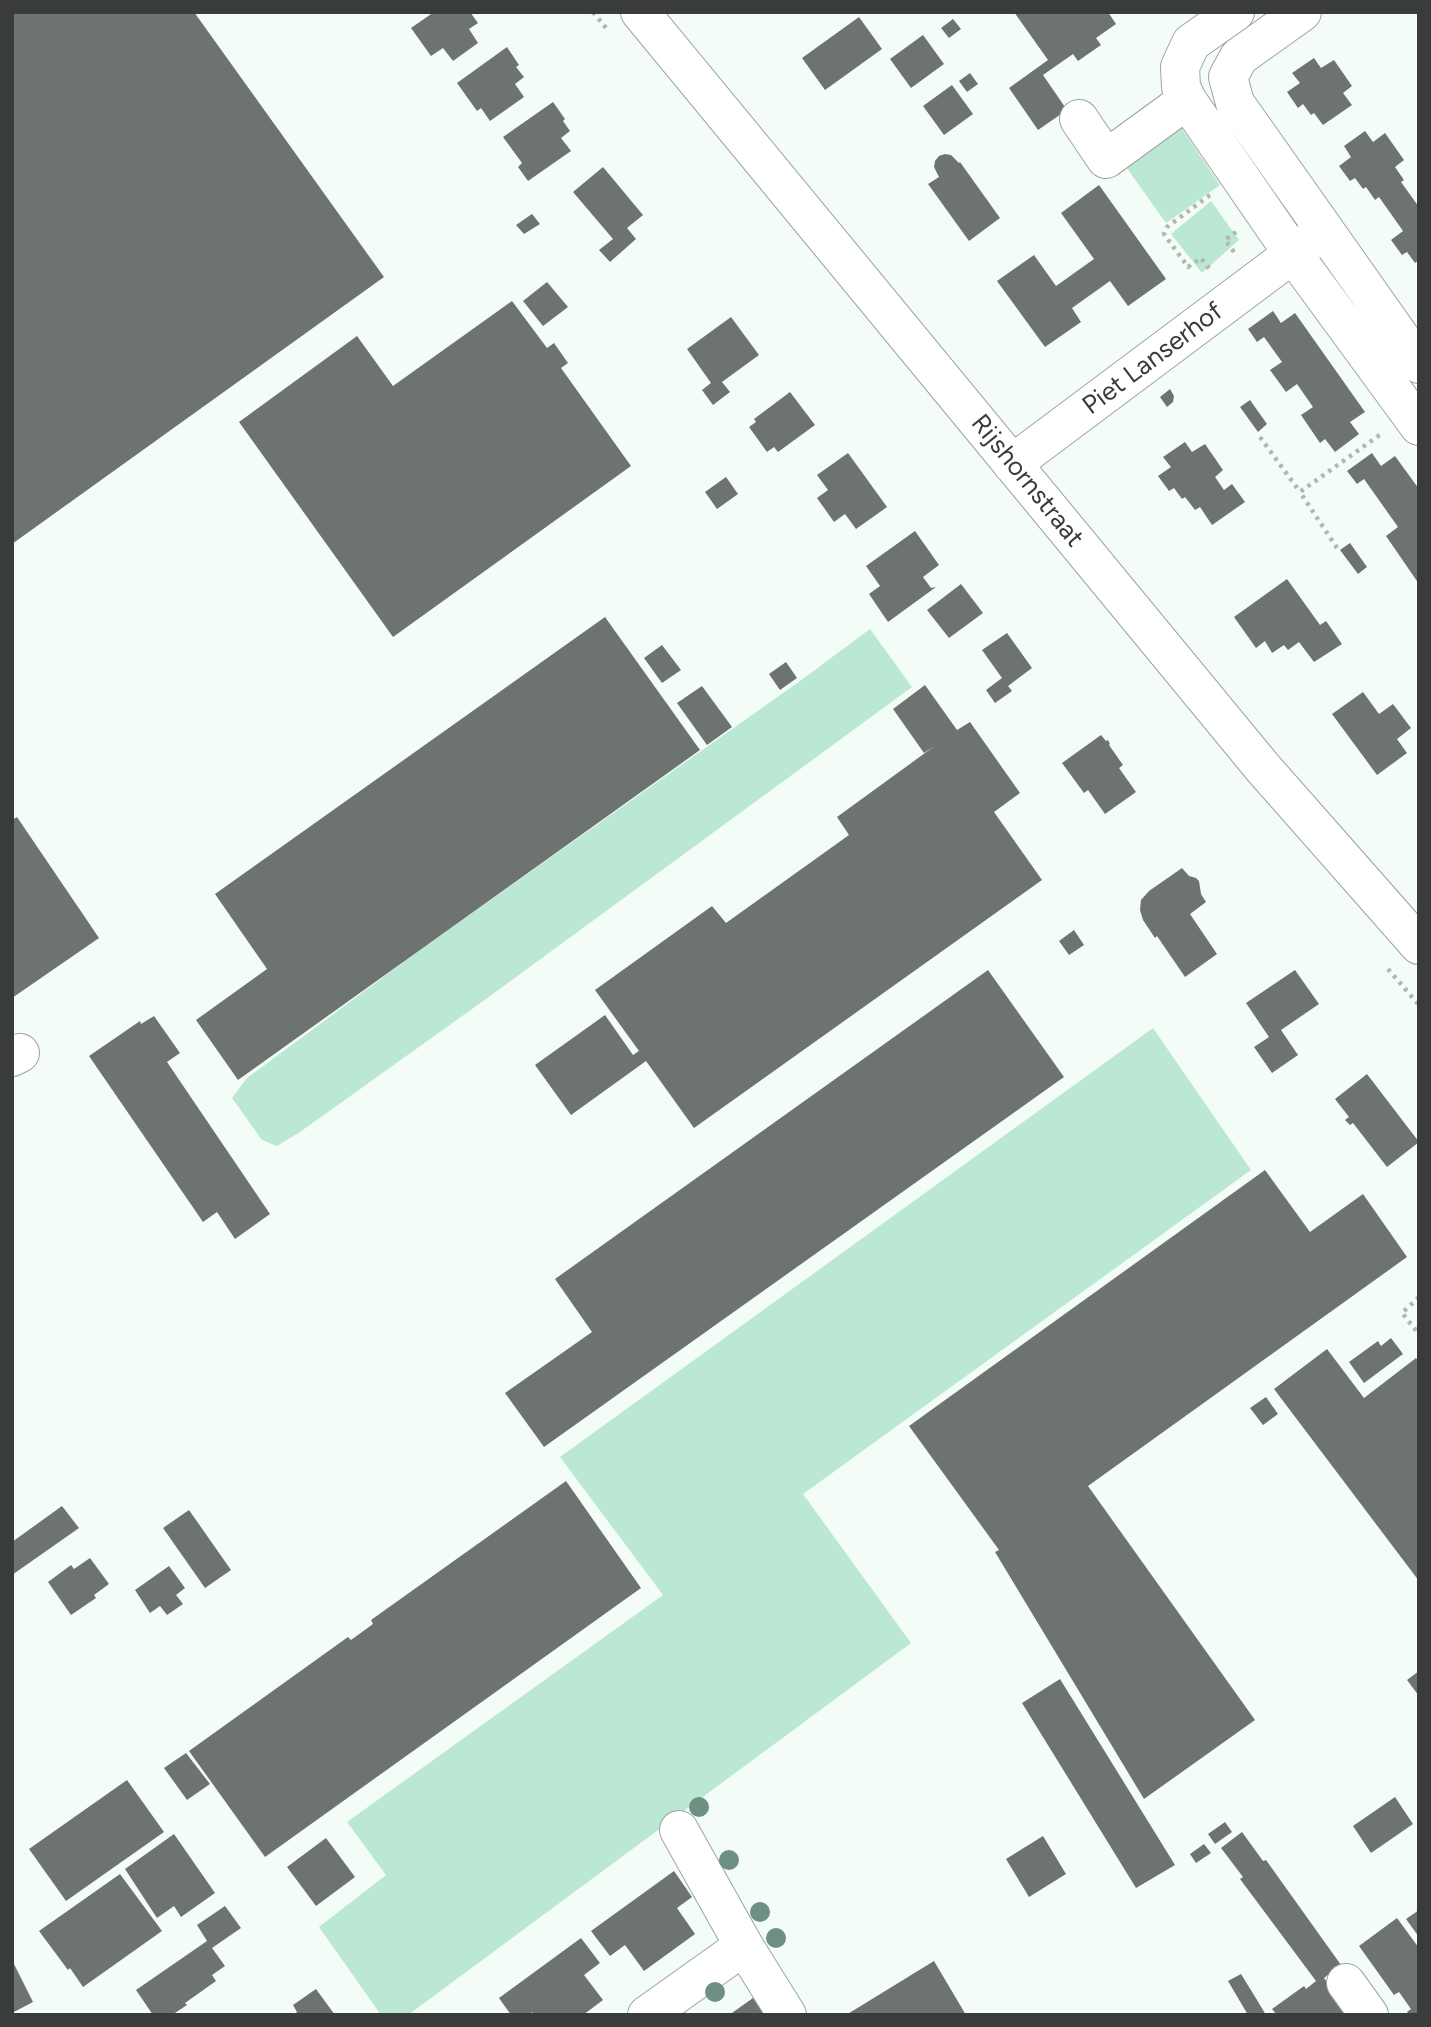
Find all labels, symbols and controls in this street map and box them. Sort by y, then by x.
street label: Piet Lanserhof [1077,296,1229,422]
street label: Rijshornstraat [964,408,1090,554]

